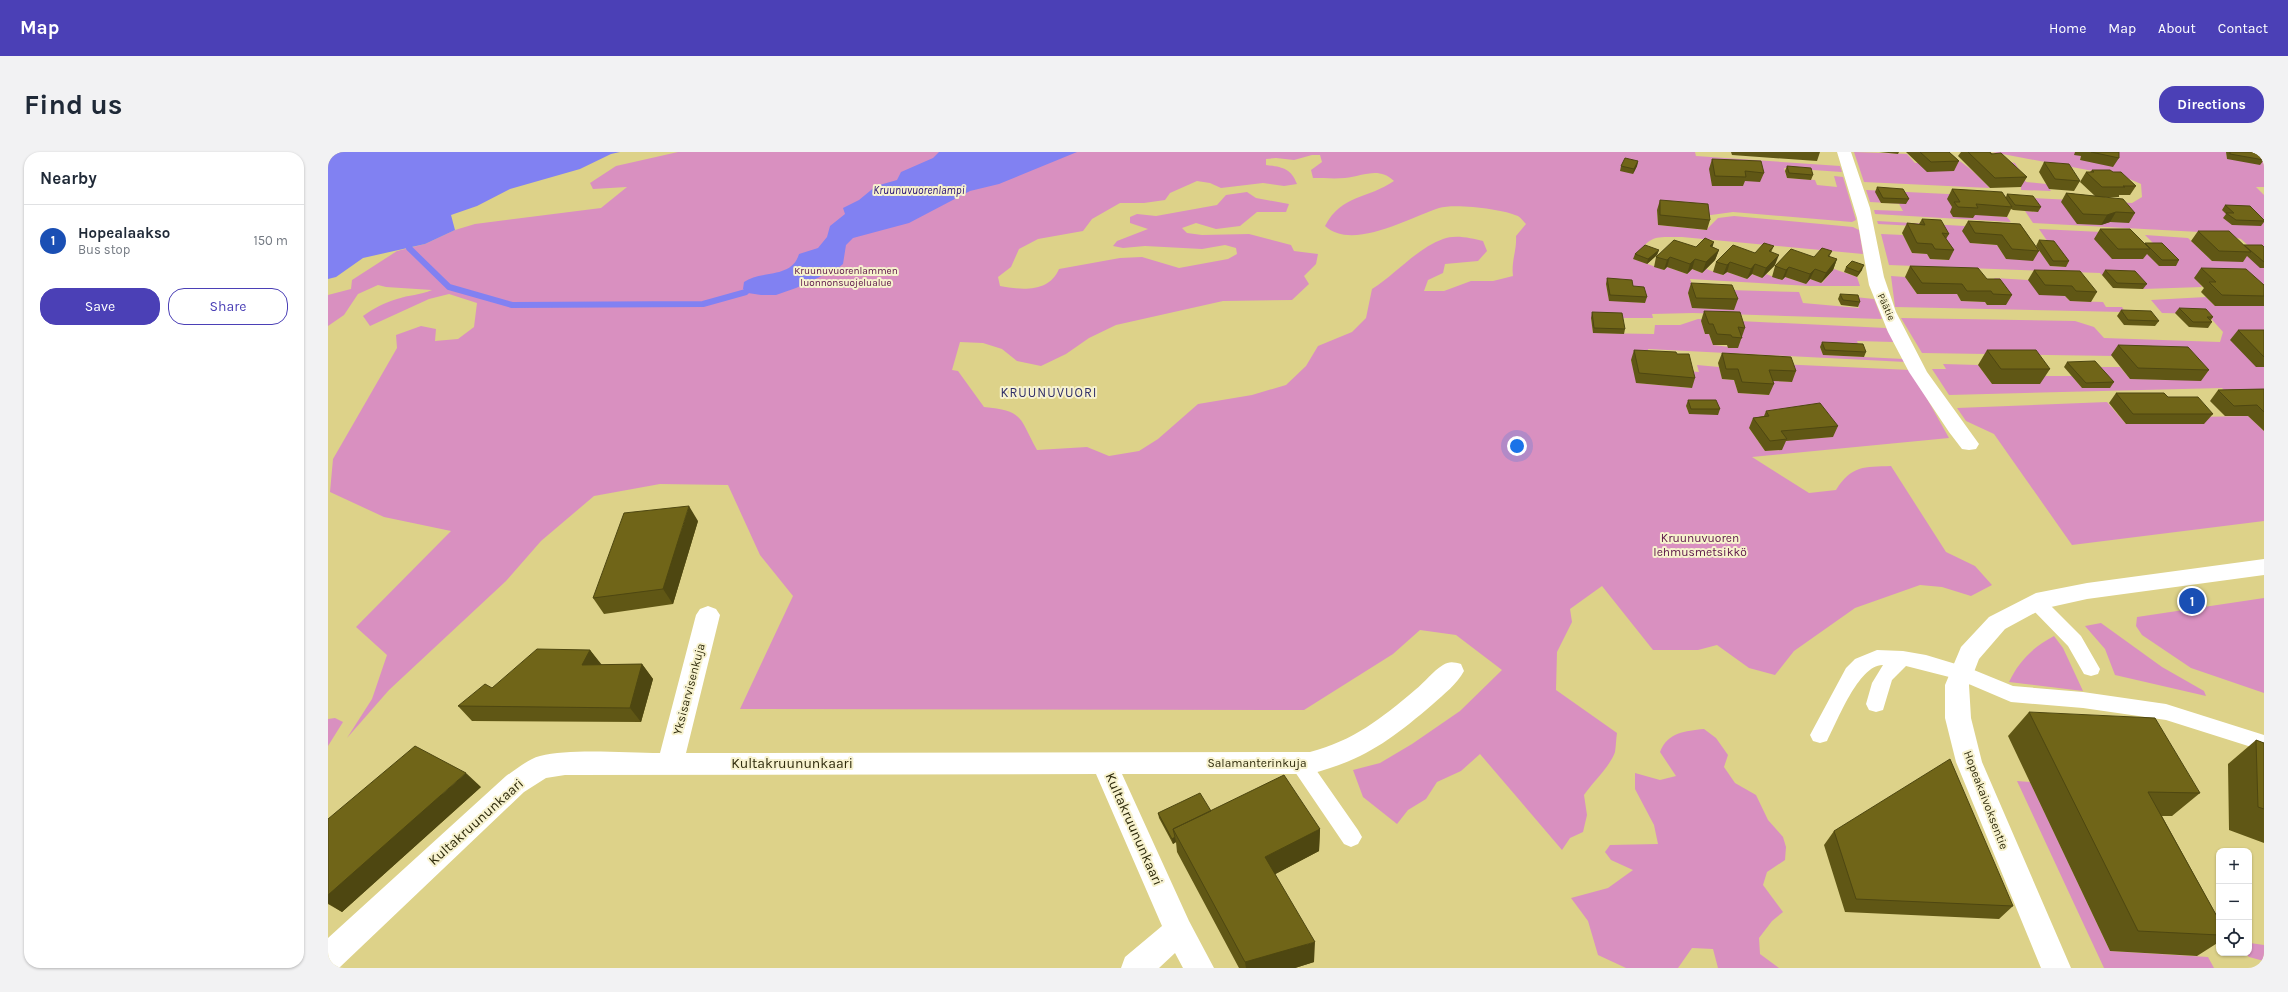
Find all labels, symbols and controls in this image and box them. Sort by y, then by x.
text: Map [20,17,59,39]
text: Home [2049,20,2086,37]
text: Map [2108,20,2136,37]
text: About [2158,20,2196,37]
text: Contact [2218,20,2268,37]
button: Directions [2159,86,2264,123]
text: Find us [24,88,123,121]
text: Nearby [40,168,97,188]
water label: Kruunuvuorenlampi [873,184,965,197]
text: Hopealaakso [78,224,170,242]
text: 1 [51,233,55,248]
text: 150 m [253,233,288,248]
text: Bus stop [78,242,130,257]
park label: Kruunuvuorenlammen luonnonsuojelualue [794,265,898,289]
button: Save [40,288,160,325]
button: Share [168,288,288,325]
street label: Päätie [1875,292,1897,322]
district label: KRUUNUVUORI [1000,385,1098,400]
your location [1507,436,1527,456]
park label: Kruunuvuoren lehmusmetsikkö [1653,531,1747,559]
pin: 1 [2179,586,2205,616]
street label: Yksisarvisenkuja [670,642,708,736]
street label: Hopeakaivoksentie [1961,749,2011,851]
street label: Kultakruununkaari [731,755,853,772]
street label: Salamanterinkuja [1207,756,1307,770]
street label: Kultakruununkaari [1101,770,1167,888]
street label: Kultakruununkaari [425,775,527,869]
map controls [2216,848,2252,956]
button: + [2216,848,2252,884]
button: − [2216,884,2252,920]
button: locate [2216,920,2252,956]

